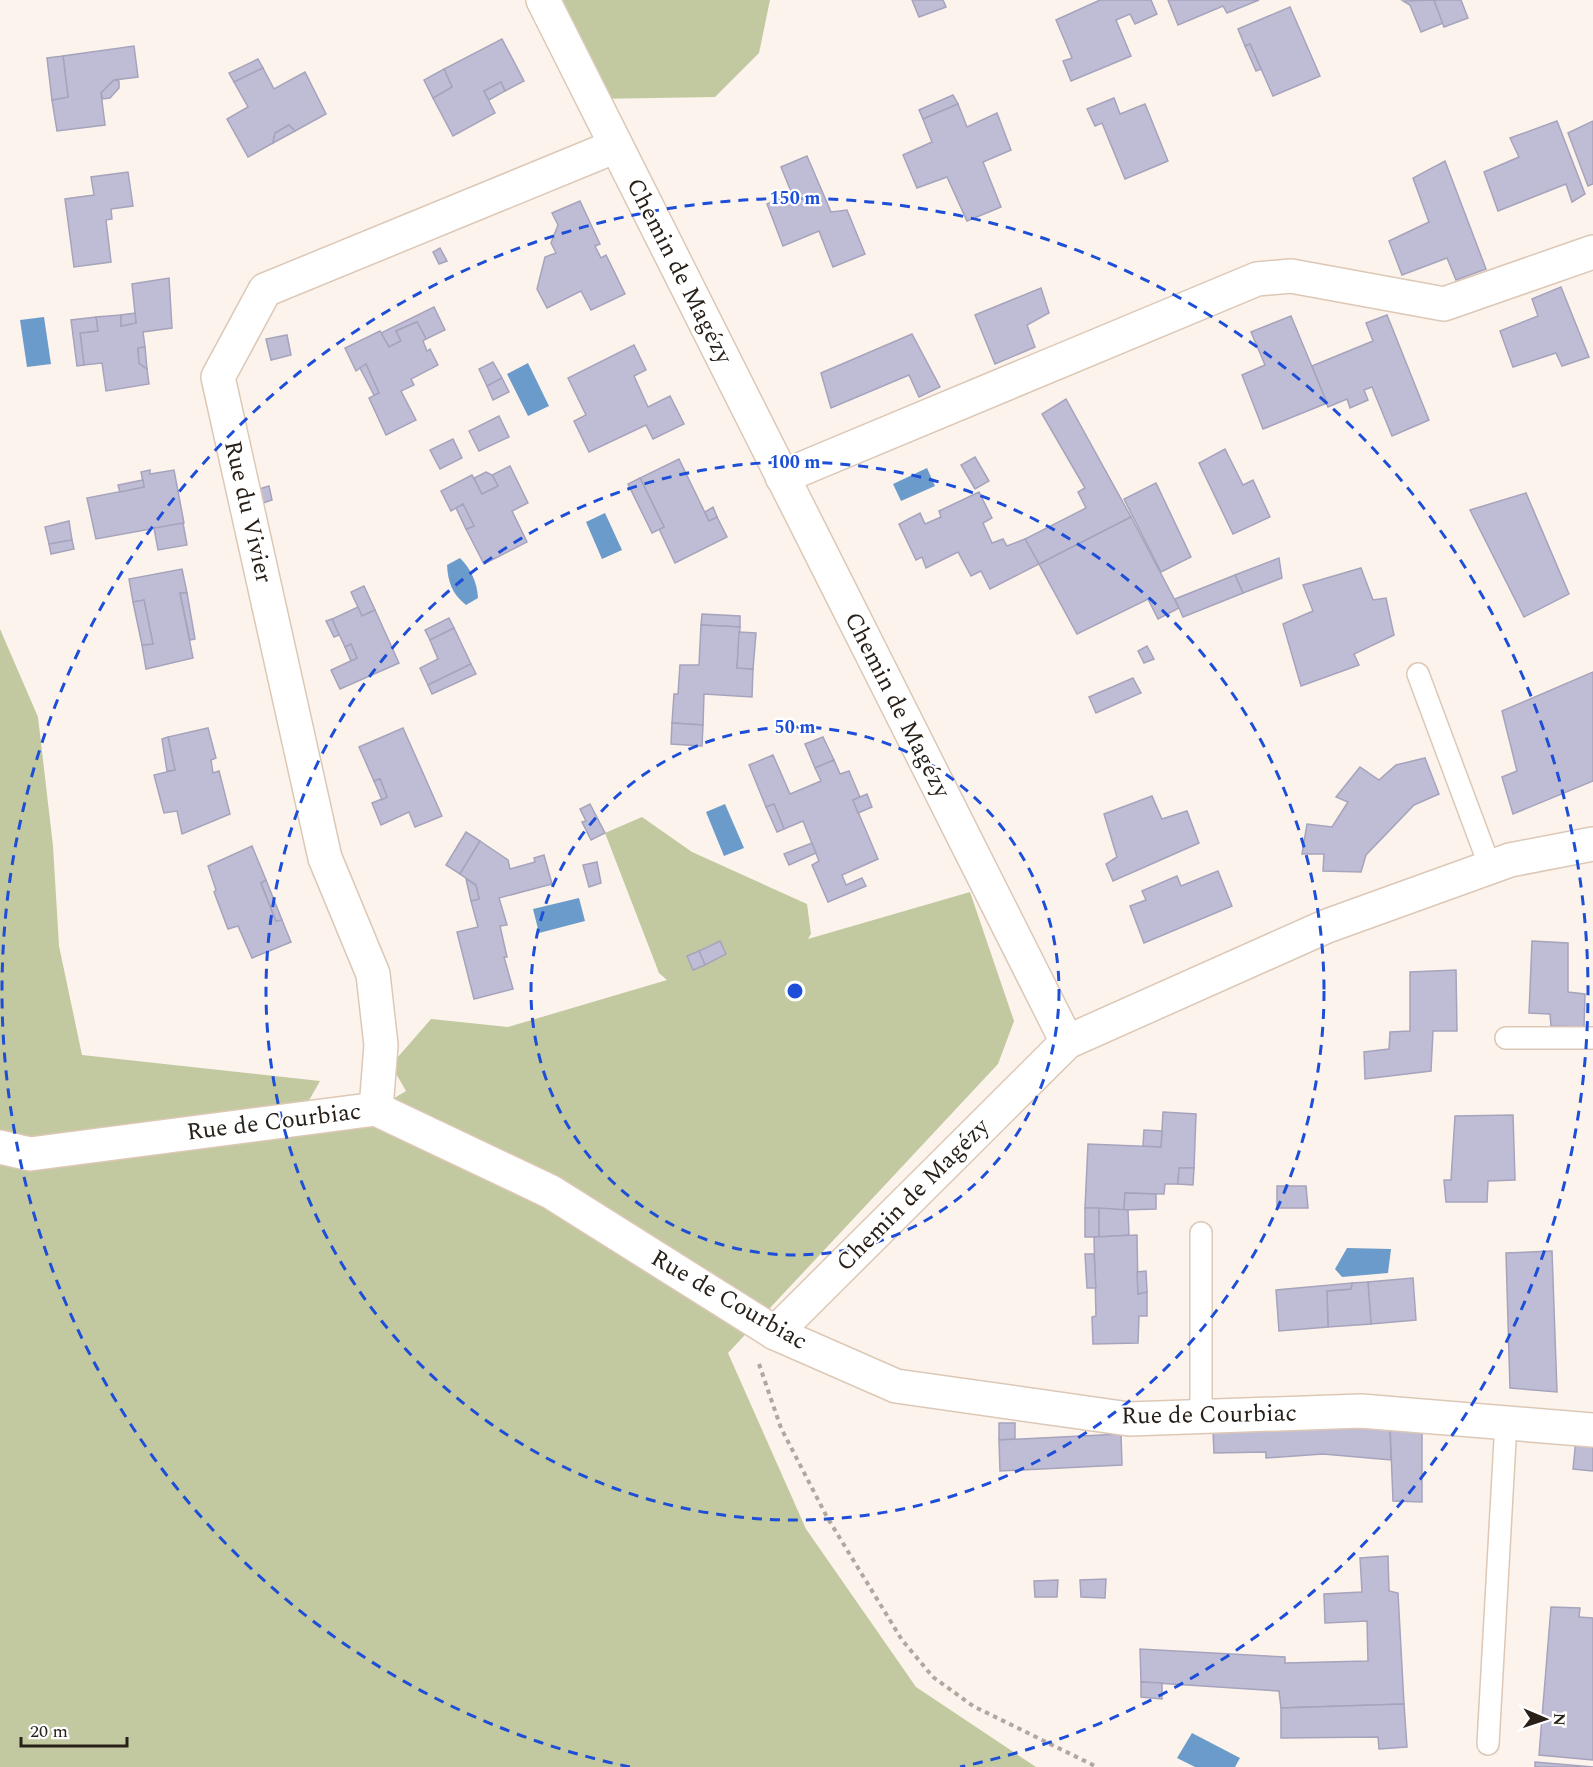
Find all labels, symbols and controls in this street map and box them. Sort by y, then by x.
street label: Chemin de Magézy [617,172,742,371]
text: 150 m [769,185,821,212]
street label: Rue du Vivier [214,437,282,587]
text: 100 m [769,449,821,476]
street label: Chemin de Magézy [835,606,960,805]
text: 50 m [775,714,815,741]
centre of rings [785,981,805,1001]
street label: Rue de Courbiac [185,1093,363,1151]
street label: Chemin de Magézy [828,1109,999,1280]
street label: Rue de Courbiac [644,1241,814,1359]
street label: Rue de Courbiac [1121,1395,1297,1435]
north arrow [1515,1689,1575,1749]
scale bar [21,1710,128,1748]
text: N [1547,1713,1571,1726]
text: 20 m [30,1718,68,1745]

